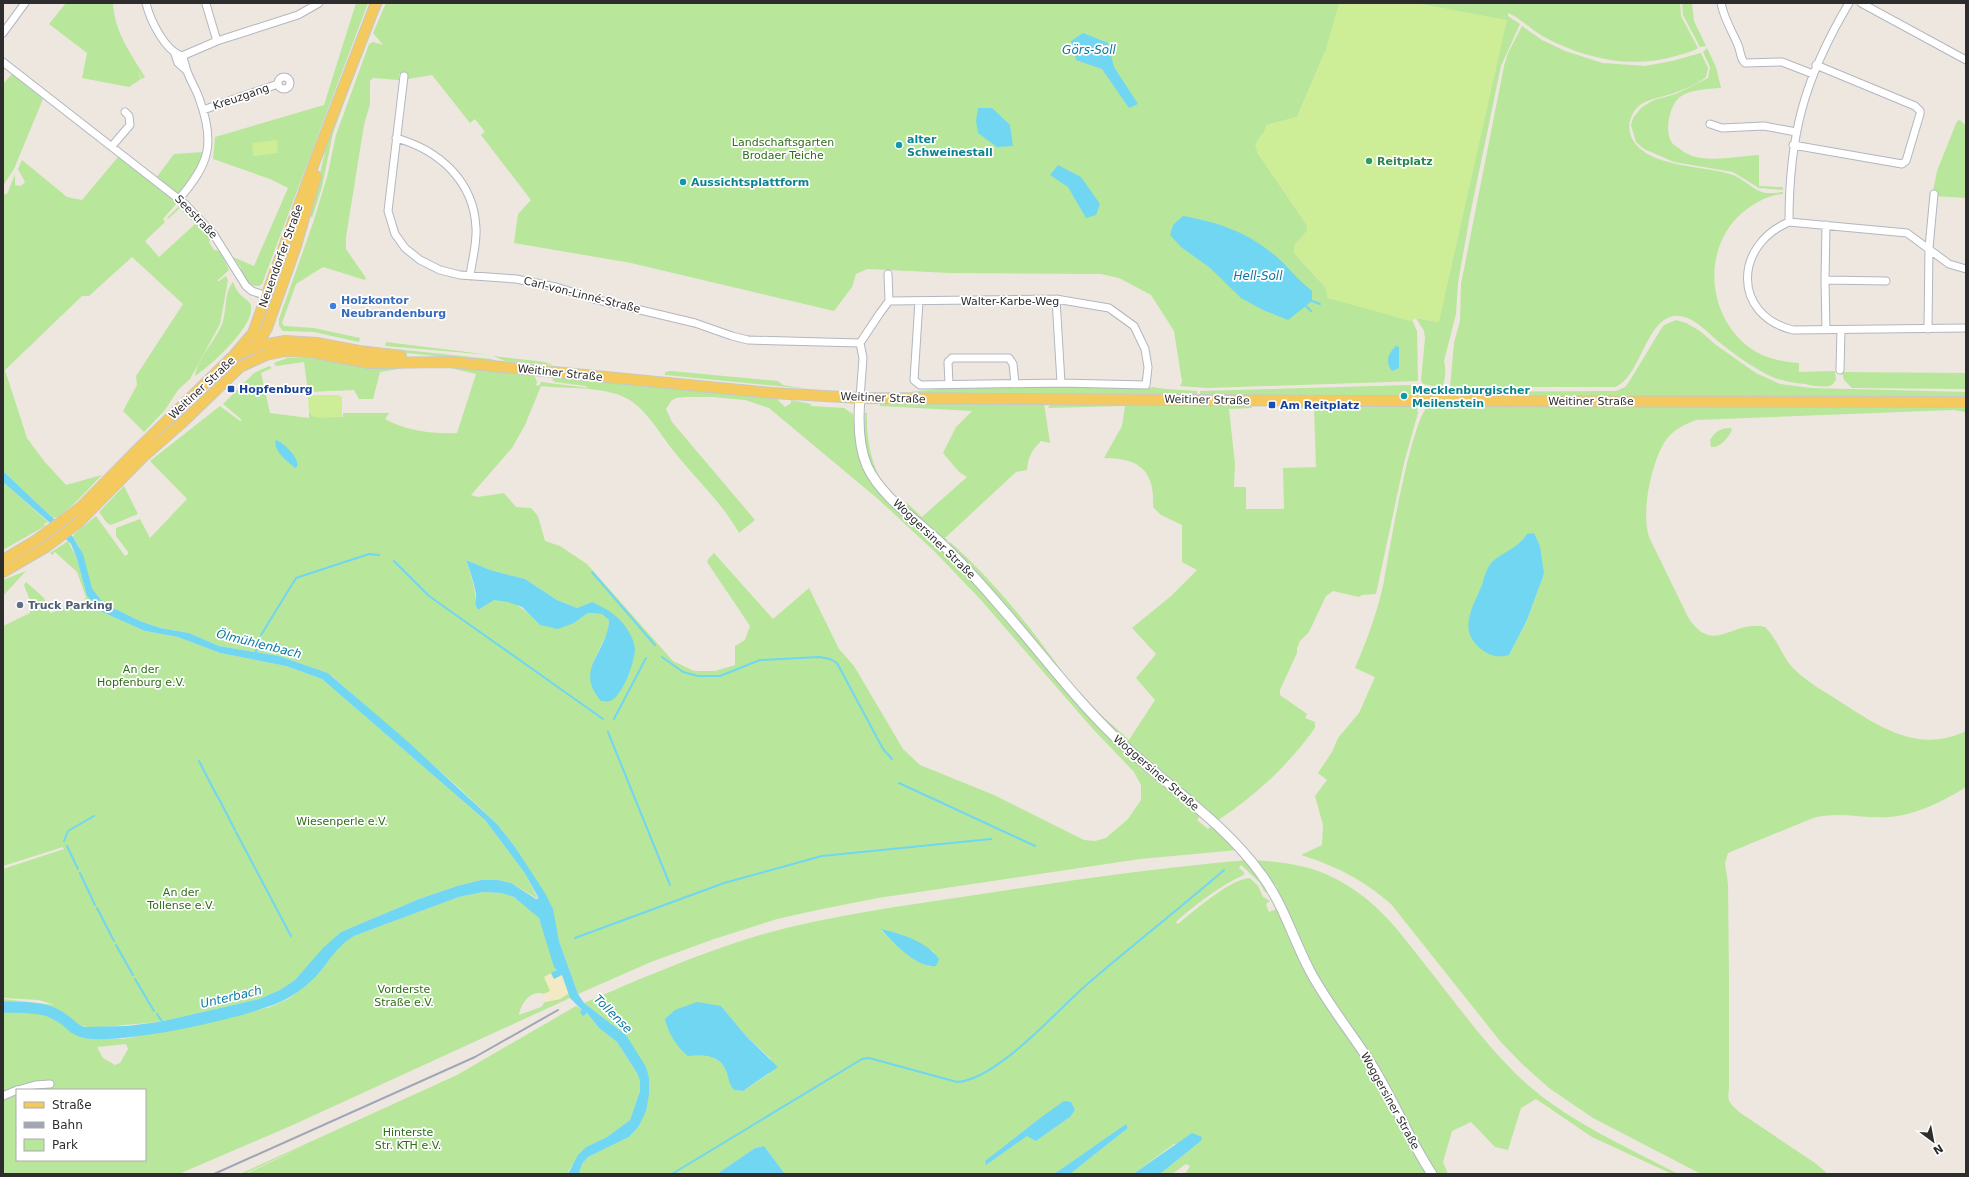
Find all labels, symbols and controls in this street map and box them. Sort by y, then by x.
water label: Görs-Soll [1062,43,1117,57]
street label: Kreuzgang [211,81,271,113]
place label: alter Schweinestall [907,133,993,159]
park label: Landschaftsgarten Brodaer Teiche [732,136,834,162]
marker: alter Schweinestall [894,140,904,150]
place label: Reitplatz [1377,155,1433,168]
marker: Reitplatz [1364,156,1374,166]
place label: Aussichtsplattform [691,176,809,189]
marker: Aussichtsplattform [678,177,688,187]
street label: Seestraße [172,193,220,242]
street label: Neuendorfer Straße [256,202,306,309]
water label: Hell-Soll [1233,269,1283,283]
street label: Carl-von-Linné-Straße [522,274,642,316]
place label: Holzkontor Neubrandenburg [341,294,446,320]
street label: Walter-Karbe-Weg [961,295,1059,308]
marker: Holzkontor Neubrandenburg [328,301,338,311]
street label: Weitiner Straße [166,354,238,422]
street label: Weitiner Straße [517,362,603,384]
place label: Hopfenburg [239,383,313,396]
marker: Hopfenburg [226,384,236,394]
place label: Mecklenburgischer Meilenstein [1412,384,1530,410]
street label: Weitiner Straße [840,390,926,406]
marker: Mecklenburgischer Meilenstein [1399,391,1409,401]
street label: Weitiner Straße [1164,393,1250,407]
street label: Weitiner Straße [1548,395,1634,408]
place label: Am Reitplatz [1280,399,1360,412]
marker: Am Reitplatz [1267,400,1277,410]
street label: Woggersiner Straße [890,496,978,582]
place label: Truck Parking [28,599,113,612]
marker: Truck Parking [15,600,25,610]
water label: Ölmühlenbach [215,625,303,661]
park label: An der Hopfenburg e.V. [97,663,185,689]
street label: Woggersiner Straße [1111,732,1202,814]
park label: Wiesenperle e.V. [296,815,388,828]
park label: An der Tollense e.V. [146,886,215,912]
water label: Unterbach [199,983,263,1011]
park label: Vorderste Straße e.V. [374,983,434,1009]
water label: Tollense [591,992,635,1036]
street label: Woggersiner Straße [1358,1050,1422,1152]
legend [16,1089,146,1161]
text: Straße [52,1098,92,1112]
text: Bahn [52,1118,83,1132]
north arrow [1913,1121,1953,1161]
park label: Hinterste Str. KTH e.V. [375,1126,441,1152]
text: Park [52,1138,78,1152]
text: N [1931,1141,1945,1157]

